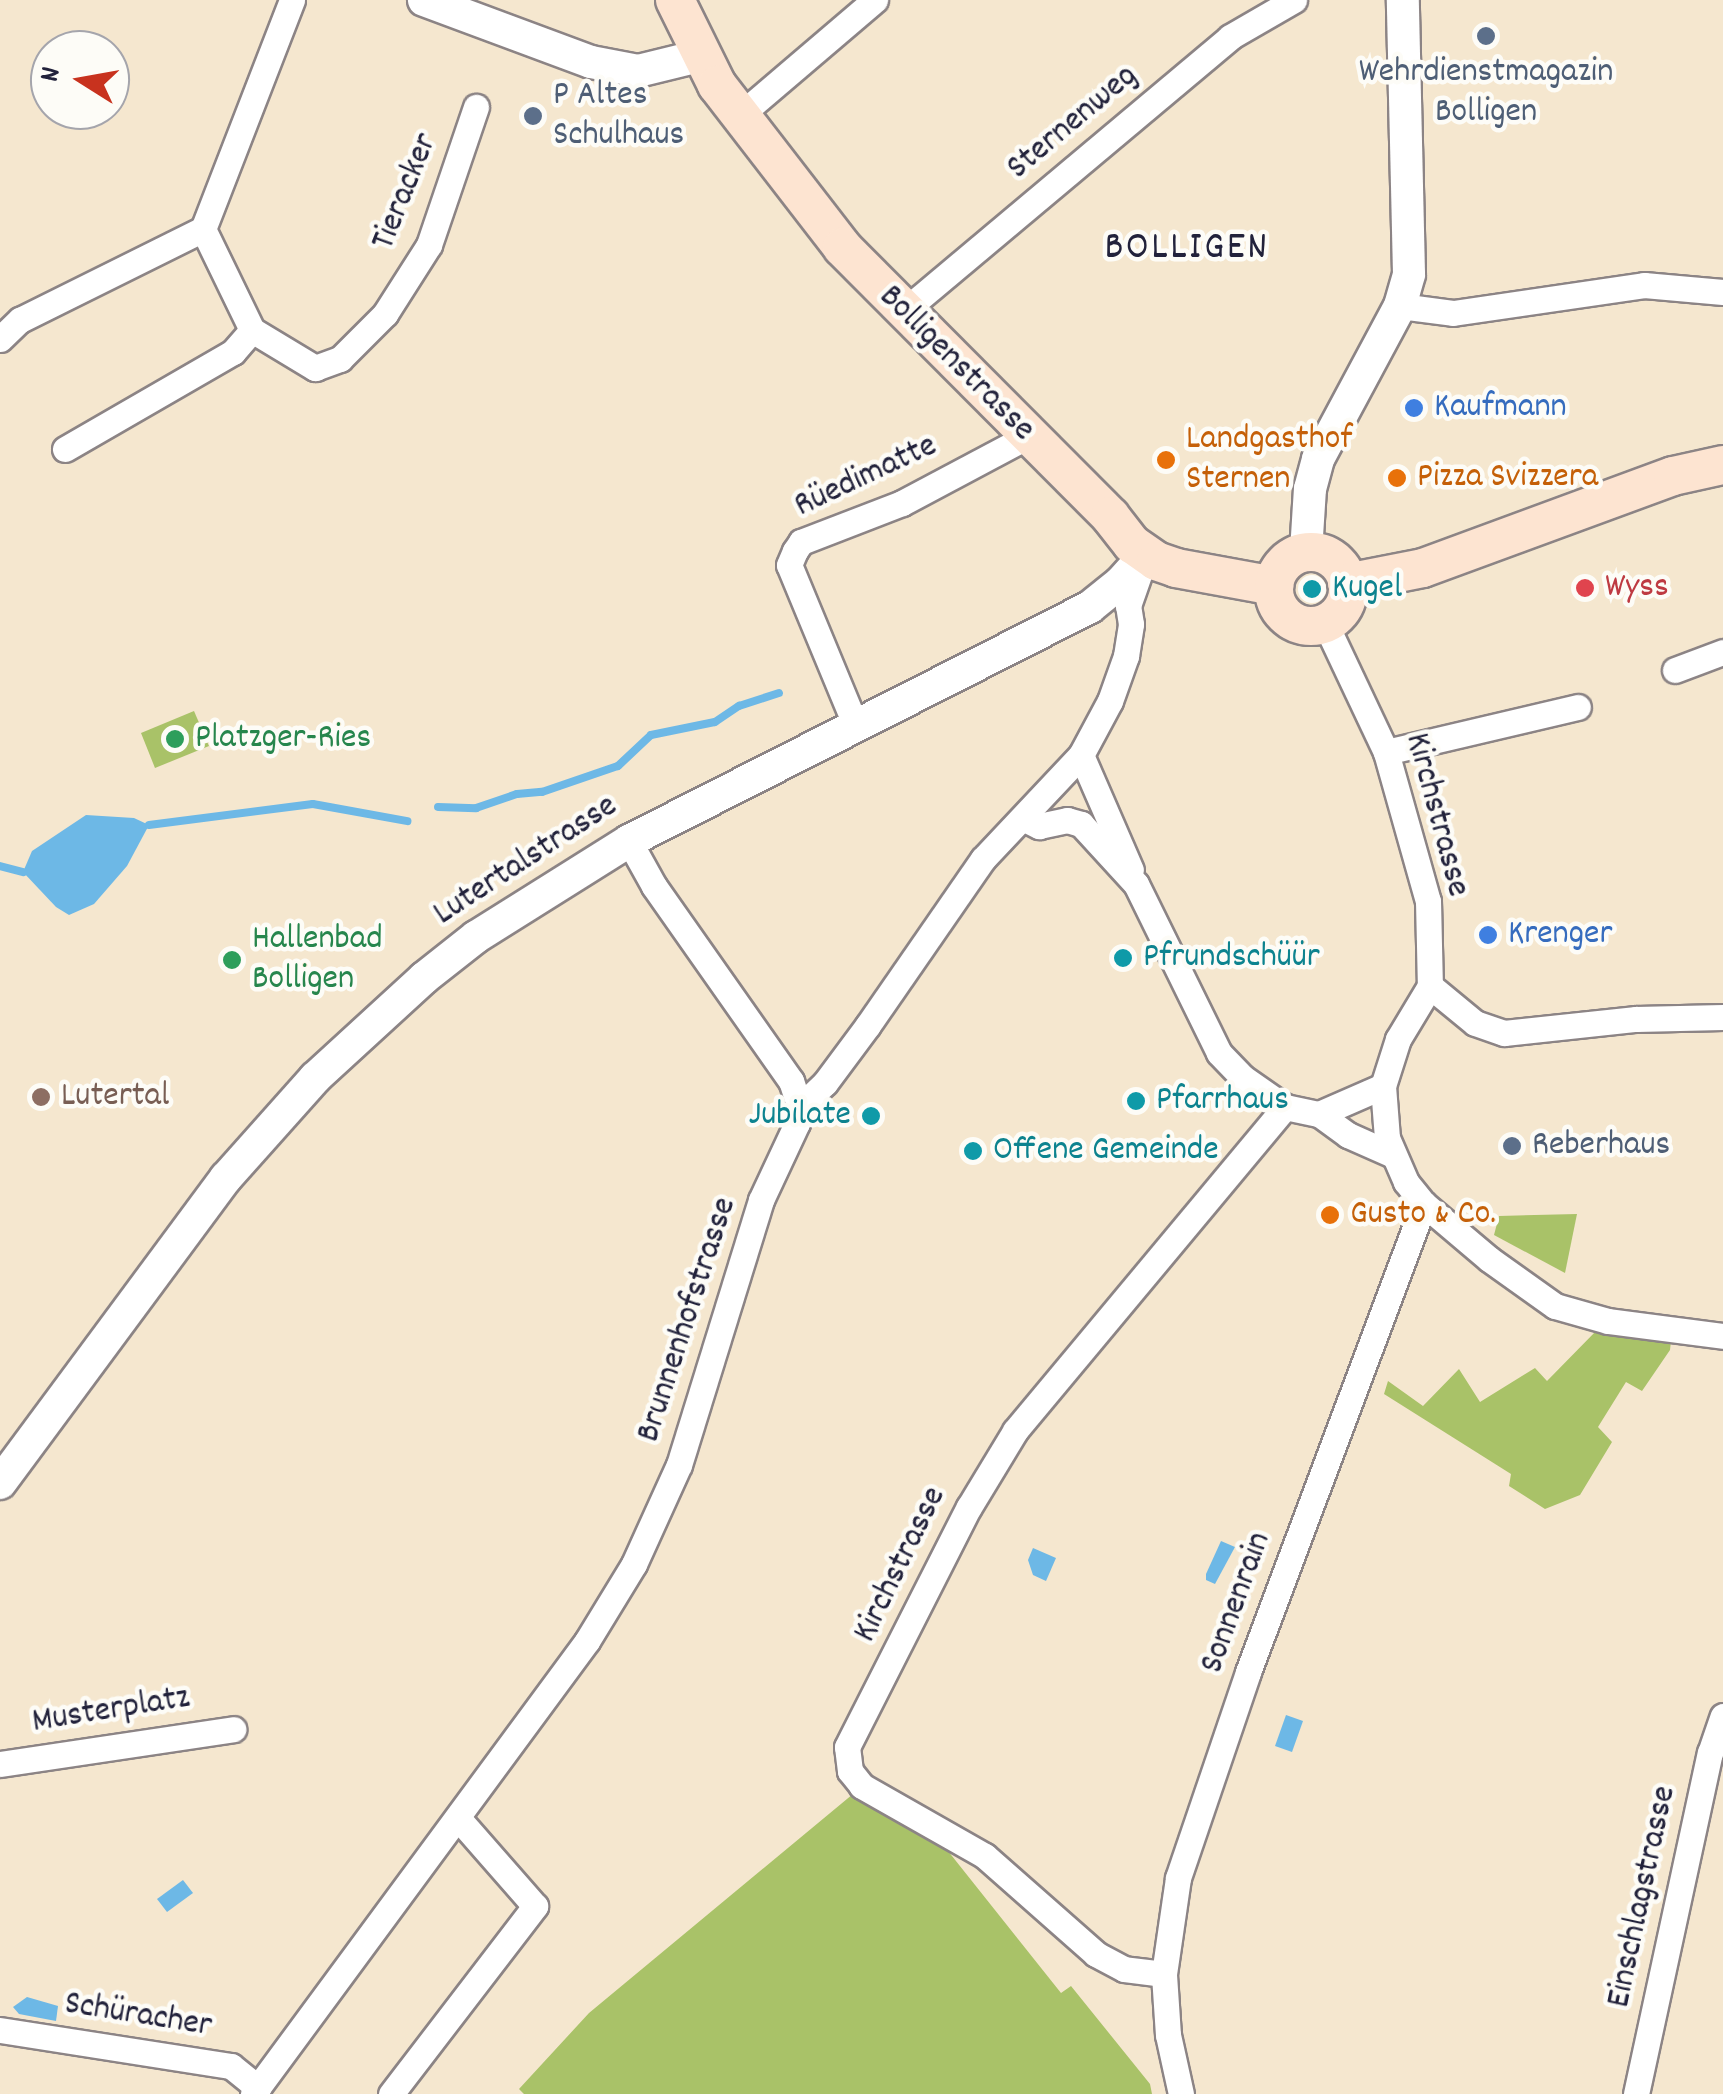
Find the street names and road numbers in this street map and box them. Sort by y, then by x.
street label: Sternenweg [999,56,1147,190]
street label: Tieracker [364,128,448,256]
street label: Bolligenstrasse [869,277,1043,451]
street label: Rüedimatte [788,426,944,528]
street label: Kirchstrasse [1394,729,1478,901]
street label: Lutertalstrasse [426,786,626,936]
street label: Brunnenhofstrasse [629,1193,747,1447]
street label: Kirchstrasse [845,1480,957,1650]
street label: Sonnenrain [1192,1527,1282,1679]
street label: Musterplatz [29,1678,193,1744]
street label: Einschlagstrasse [1599,1782,1687,2012]
street label: Schüracher [61,1984,215,2048]

